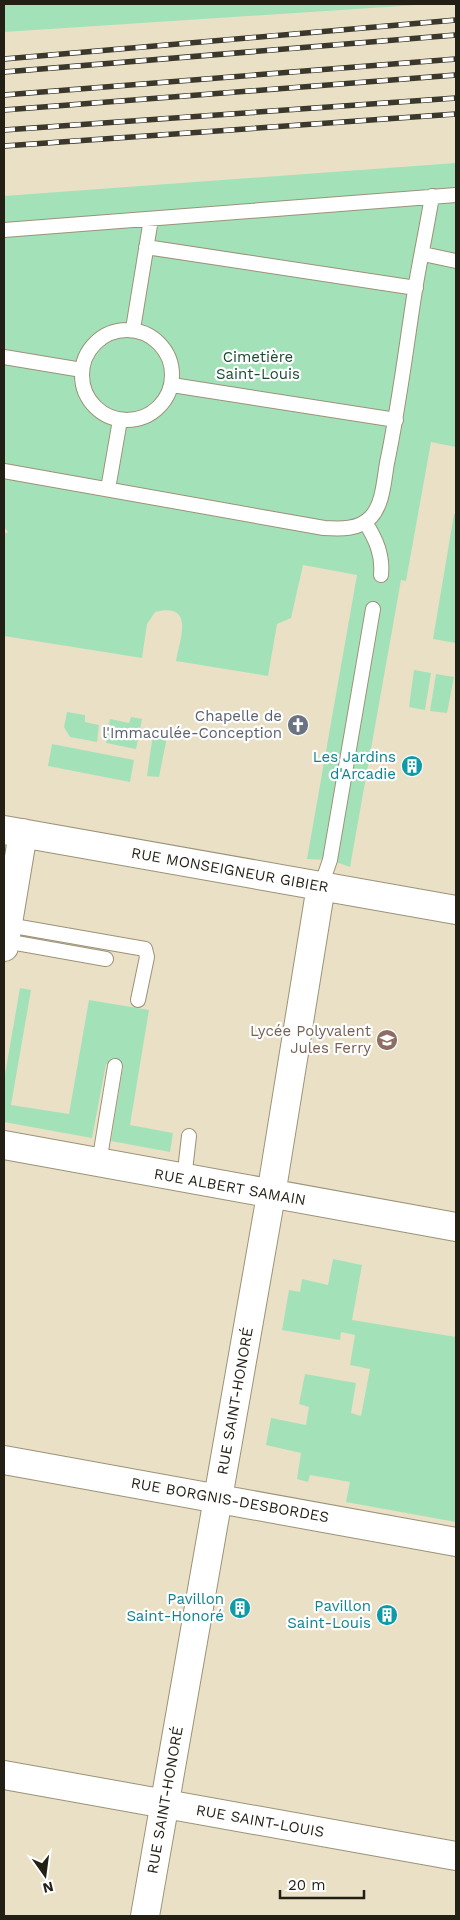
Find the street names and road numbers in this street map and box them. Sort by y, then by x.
street label: RUE MONSEIGNEUR GIBIER [130,844,330,896]
street label: RUE ALBERT SAMAIN [153,1165,307,1209]
street label: RUE SAINT-HONORÉ [213,1326,257,1476]
street label: RUE BORGNIS-DESBORDES [130,1474,330,1526]
street label: RUE SAINT-HONORÉ [143,1725,187,1875]
street label: RUE SAINT-LOUIS [194,1801,326,1841]

